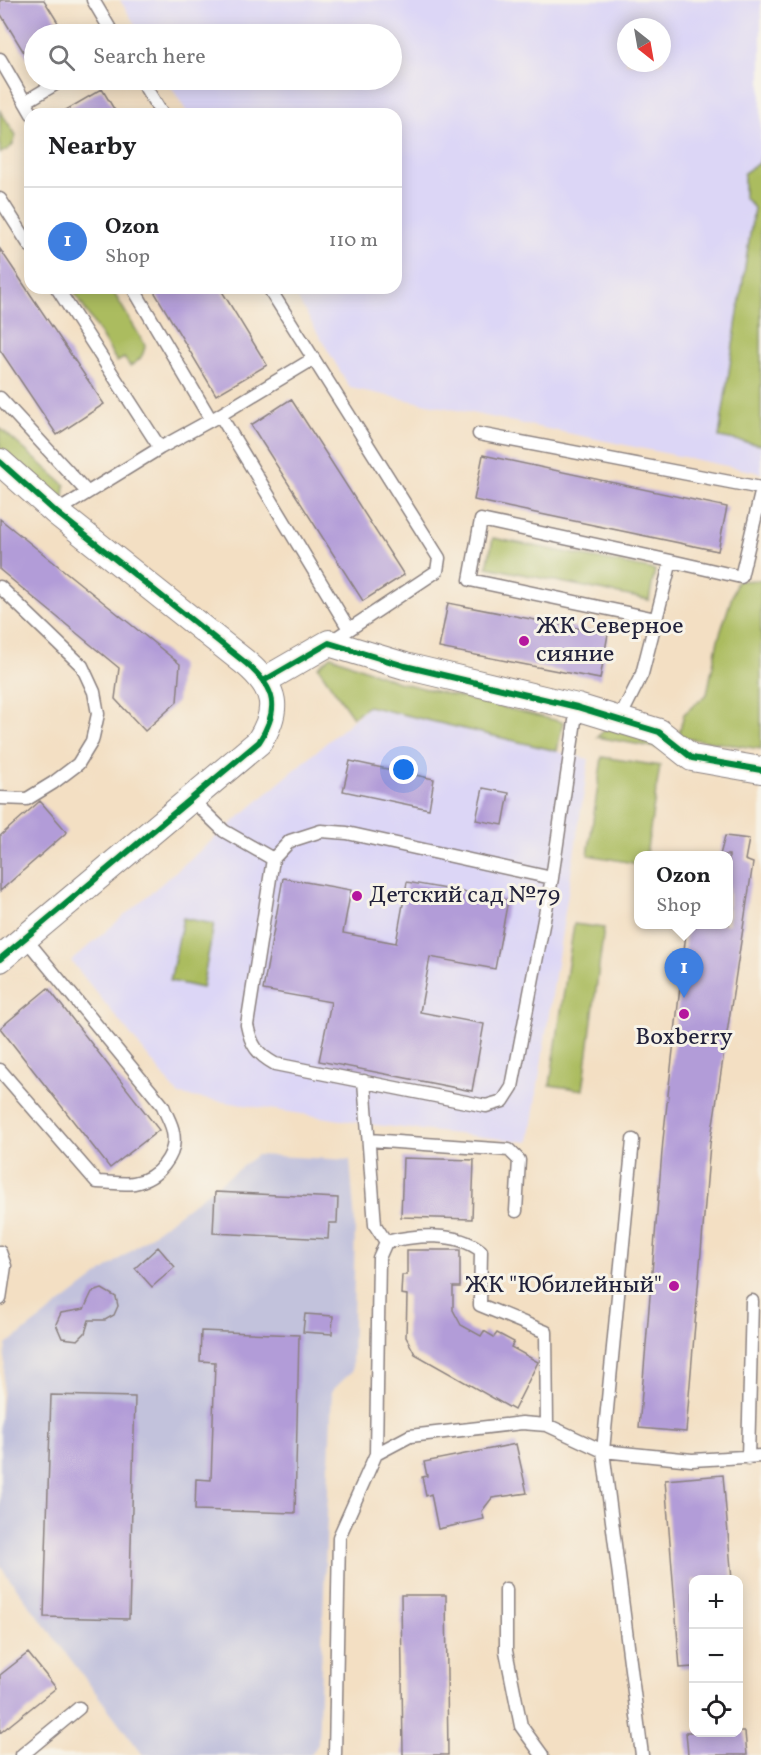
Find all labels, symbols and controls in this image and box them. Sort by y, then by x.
north arrow [617,18,671,72]
search box [24,24,402,90]
icon: search [45,41,78,74]
text: Search here [93,42,206,73]
text: Nearby [48,129,137,165]
text: Ozon [105,212,160,243]
text: 1 [63,227,72,255]
text: 110 m [329,227,378,255]
text: Shop [105,243,150,271]
place label: ЖК Северное сияние [536,610,684,672]
marker: ЖК Северное сияние [517,634,531,648]
your location [389,755,418,784]
popup [634,851,733,929]
text: Ozon [656,861,711,892]
place label: Детский сад №79 [369,879,560,913]
marker: Детский сад №79 [350,889,364,903]
text: Shop [656,892,701,920]
pin: 1 [664,948,704,998]
marker: Boxberry [677,1007,691,1021]
place label: Boxberry [635,1021,733,1055]
place label: ЖК "Юбилейный" [465,1269,662,1303]
marker: ЖК "Юбилейный" [667,1279,681,1293]
map controls [689,1575,743,1737]
button: + [689,1575,743,1629]
button: − [689,1629,743,1683]
button: locate [689,1683,743,1737]

